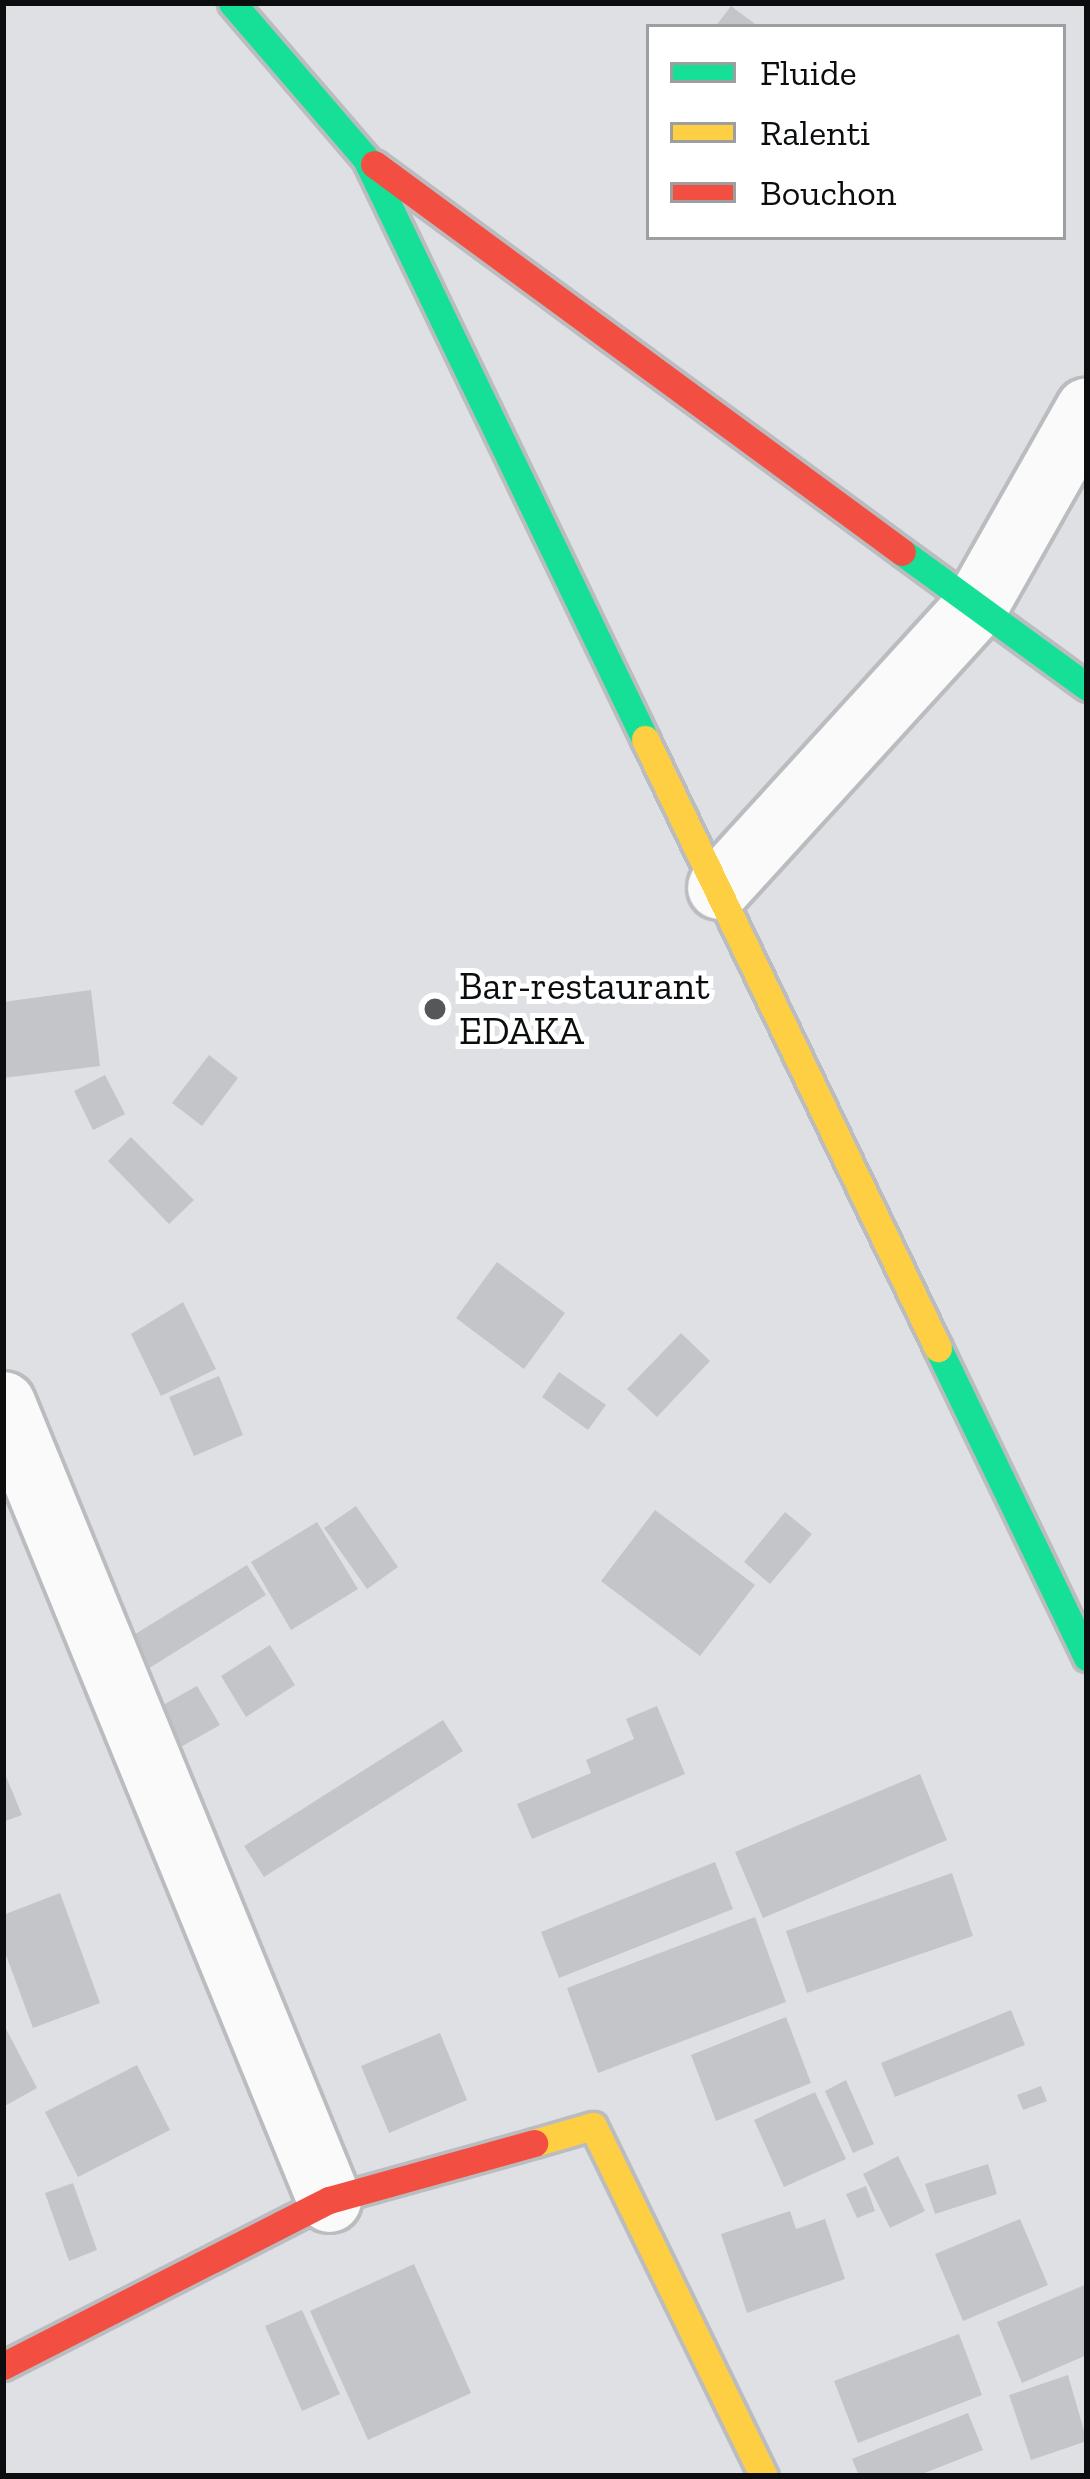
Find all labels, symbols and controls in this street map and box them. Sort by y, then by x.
legend [646,24,1066,240]
text: Fluide [760,51,857,94]
text: Ralenti [760,111,870,154]
text: Bouchon [760,171,896,214]
place label: Bar-restaurant EDAKA [459,964,710,1055]
marker: Bar-restaurant EDAKA [422,996,448,1022]

